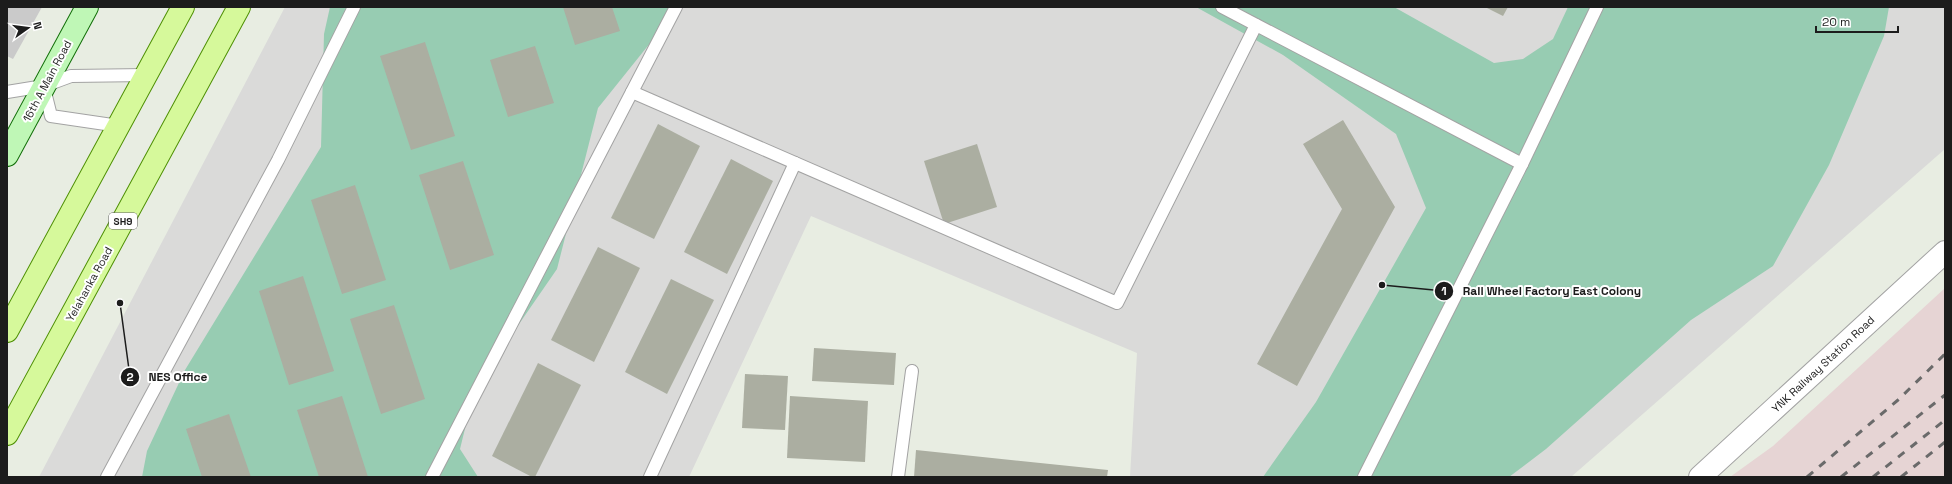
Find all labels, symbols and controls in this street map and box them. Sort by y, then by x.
north arrow [8,8,48,48]
scale bar [1816,8,1898,34]
text: 20 m [1822,14,1850,30]
text: N [30,20,45,31]
street label: 16th A Main Road [20,38,74,124]
road number: SH9 [109,213,137,229]
street label: Yelahanka Road [63,244,115,324]
callout: Rail Wheel Factory East Colony [1434,279,1649,303]
text: 1 [1441,283,1447,299]
text: Rail Wheel Factory East Colony [1463,283,1641,299]
street label: YNK Railway Station Road [1769,313,1877,415]
callout: NES Office [120,365,215,389]
text: 2 [126,369,134,385]
text: NES Office [148,369,208,385]

